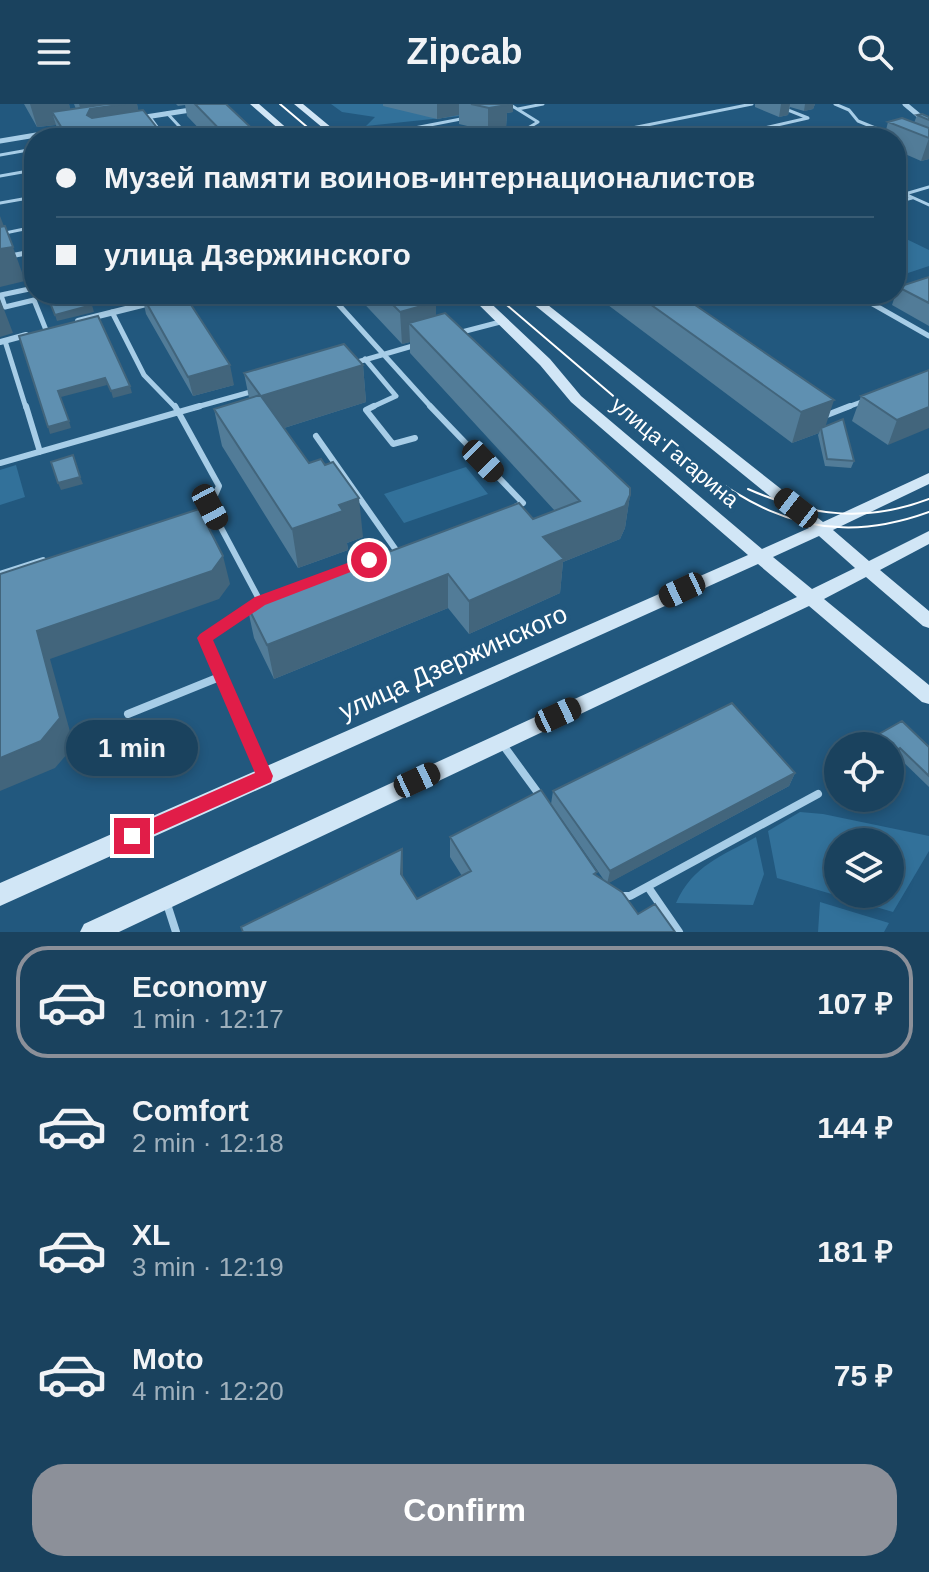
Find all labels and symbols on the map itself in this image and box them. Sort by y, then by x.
street label: улица Гагарина [606,392,744,513]
car [458,435,508,487]
car [188,480,232,534]
car [770,484,822,532]
route start [351,542,387,578]
car [655,569,709,611]
street label: улица Дзержинского [334,598,572,726]
car [531,694,585,736]
callout: 1 min [66,720,198,776]
car [390,759,444,801]
route end [114,818,150,854]

